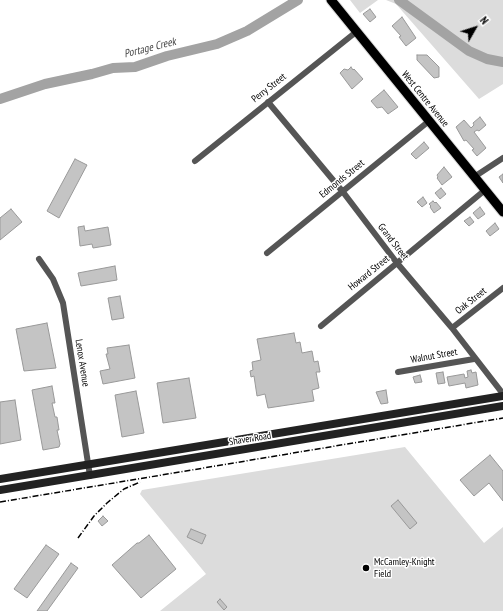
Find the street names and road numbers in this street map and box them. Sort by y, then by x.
street label: West Centre Avenue [399,69,451,129]
street label: Perry Street [249,71,289,105]
street label: Edmonds Street [317,157,367,201]
street label: Grand Street [375,221,411,263]
street label: Howard Street [346,253,392,293]
street label: Oak Street [453,285,489,317]
street label: Lenox Avenue [72,338,92,388]
street label: Walnut Street [410,346,458,366]
street label: Shaver Road [228,430,272,448]

